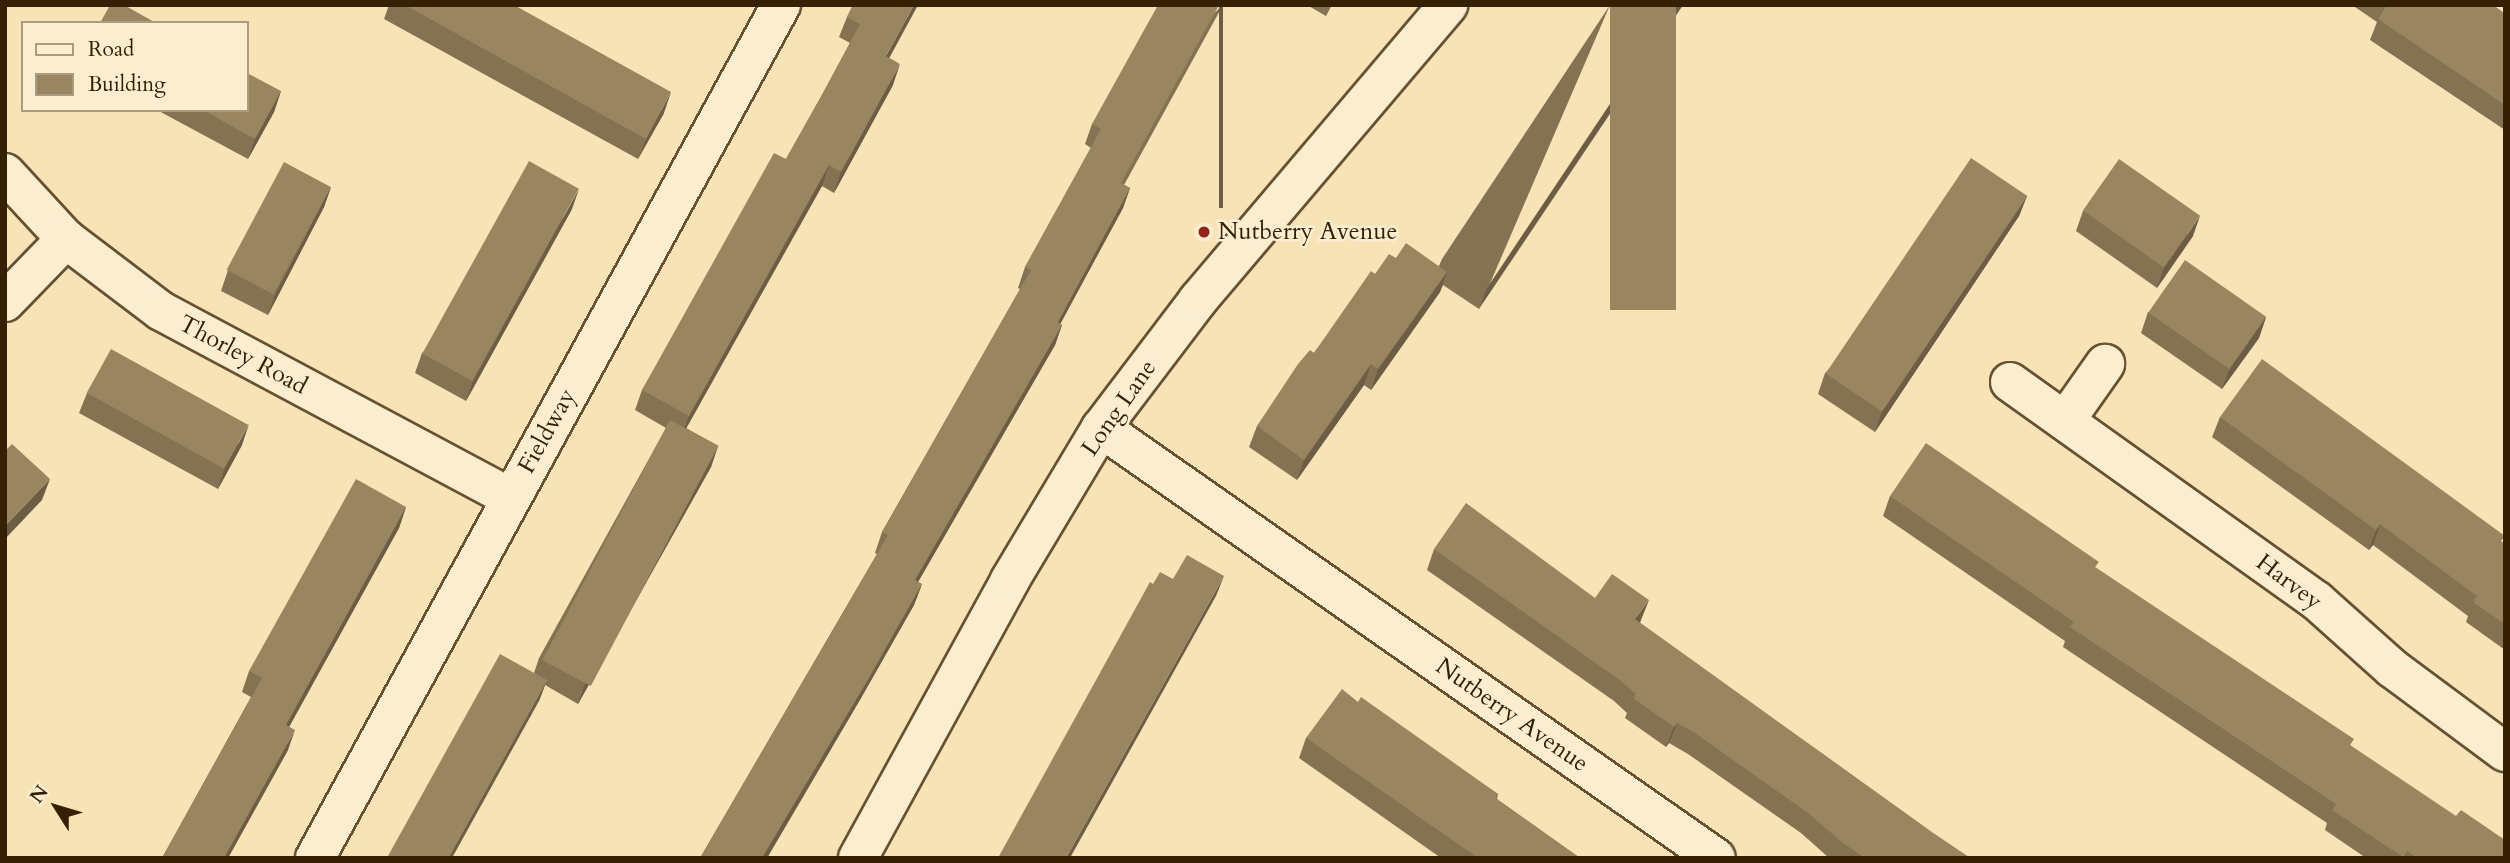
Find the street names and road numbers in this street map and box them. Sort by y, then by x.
street label: Thorley Road [174,309,312,401]
street label: Long Lane [1076,354,1162,462]
street label: Fieldway [512,384,582,478]
street label: Harvey [2250,548,2328,616]
street label: Nutberry Avenue [1430,652,1594,778]

